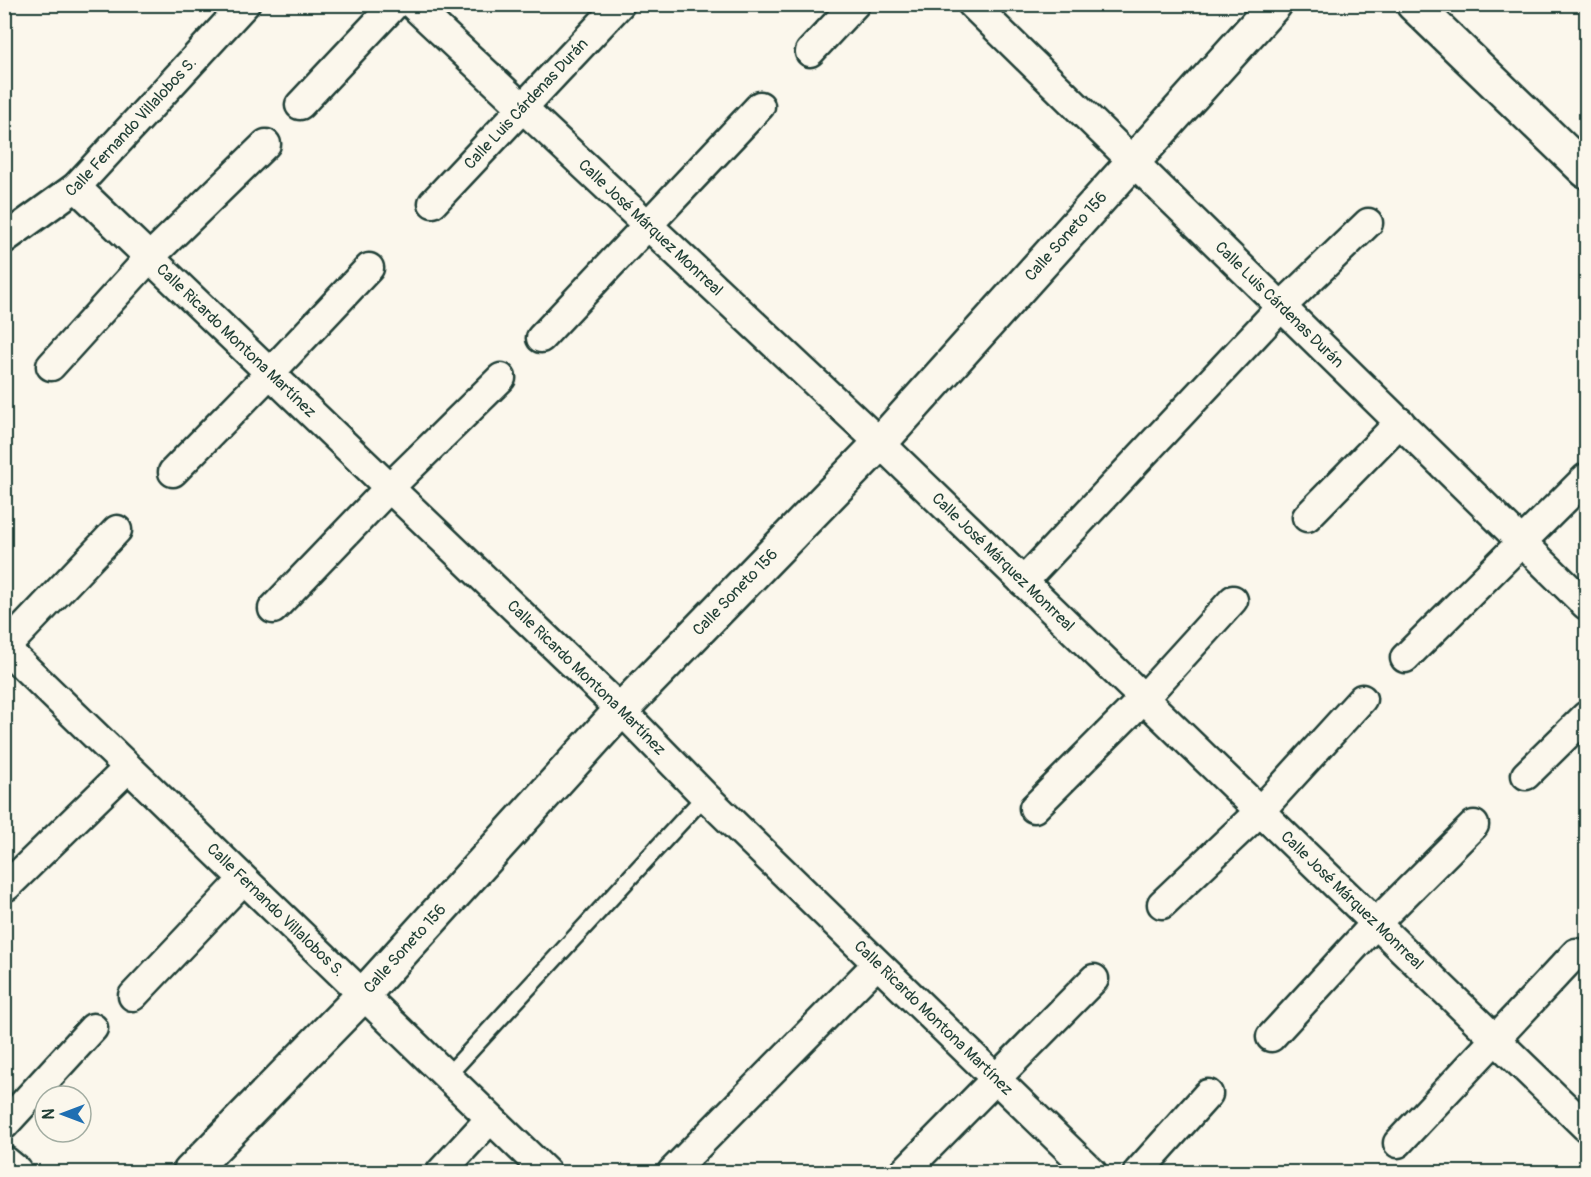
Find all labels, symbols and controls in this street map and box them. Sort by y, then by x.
street label: Calle Luis Cárdenas Durán [460,34,592,174]
street label: Calle Fernando Villalobos S. [62,53,201,201]
street label: Calle José Márquez Monrreal [574,155,727,300]
street label: Calle Soneto 156 [1020,187,1112,285]
street label: Calle Luis Cárdenas Durán [1211,237,1348,372]
street label: Calle Ricardo Montona Martínez [152,259,320,422]
street label: Calle José Márquez Monrreal [927,489,1079,636]
street label: Calle Soneto 156 [688,544,782,640]
street label: Calle Ricardo Montona Martínez [503,596,670,760]
street label: Calle José Márquez Monrreal [1277,827,1428,974]
street label: Calle Fernando Villalobos S. [203,839,348,981]
street label: Calle Soneto 156 [359,900,451,998]
street label: Calle Ricardo Montona Martínez [850,936,1017,1100]
north arrow [33,1084,93,1144]
text: N [39,1108,59,1119]

